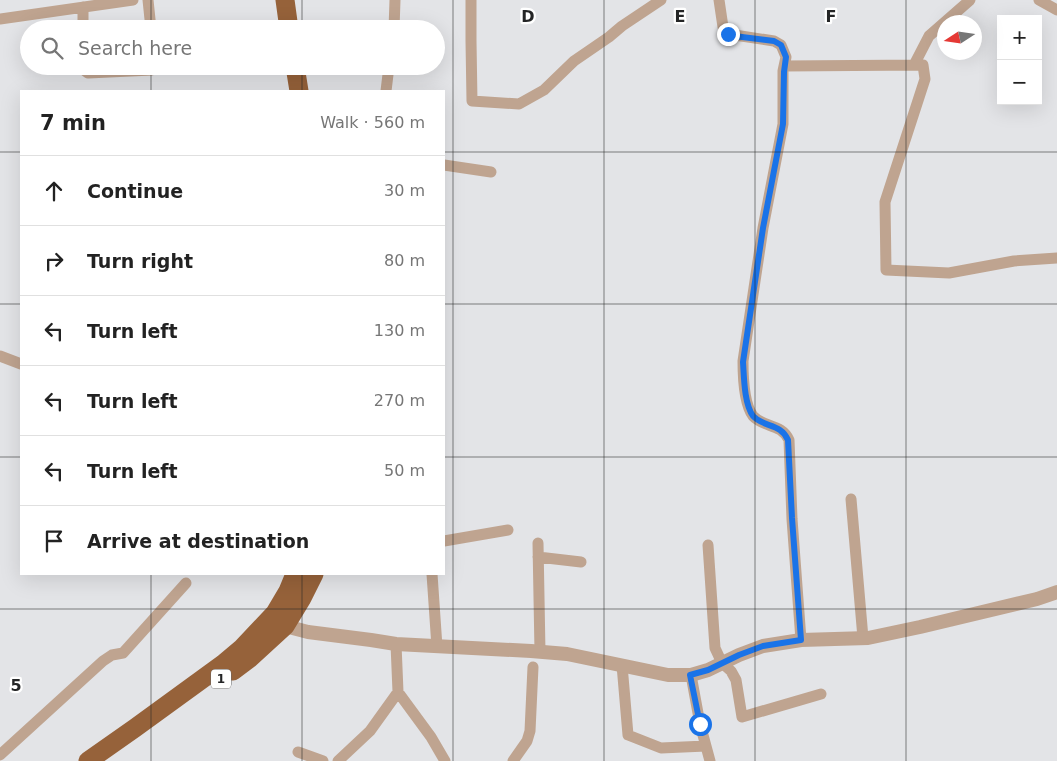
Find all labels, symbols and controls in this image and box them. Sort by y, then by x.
text: D [521,7,535,26]
text: E [675,7,685,26]
text: F [826,7,836,26]
north arrow [937,15,982,60]
map controls [997,15,1042,105]
button: + [997,15,1042,60]
search box [20,20,445,75]
route end [717,23,740,46]
icon: search [38,34,66,62]
text: Search here [78,37,192,59]
button: − [997,60,1042,105]
text: 7 min [40,111,106,135]
text: Walk · 560 m [320,113,425,132]
icon: ahead [40,177,68,205]
text: Continue [87,180,183,202]
text: 30 m [384,181,425,200]
icon: right [40,247,68,275]
text: Turn right [87,250,193,272]
text: 80 m [384,251,425,270]
icon: left [40,317,68,345]
text: Turn left [87,320,178,342]
text: 130 m [374,321,425,340]
icon: left [40,387,68,415]
text: Turn left [87,390,178,412]
text: 270 m [374,391,425,410]
icon: left [40,457,68,485]
text: Turn left [87,460,178,482]
text: 50 m [384,461,425,480]
icon: arrive [40,527,68,555]
text: Arrive at destination [87,530,309,552]
road number: 1 [211,670,231,689]
text: 5 [10,676,22,695]
route start [689,713,712,736]

